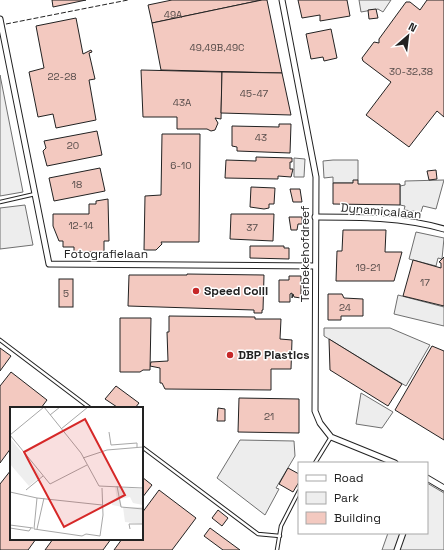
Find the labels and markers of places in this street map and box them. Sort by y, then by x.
place label: Speed Colli [204,283,268,299]
marker: Speed Colli [191,286,201,296]
place label: DBP Plastics [238,347,309,363]
marker: DBP Plastics [225,350,235,360]

